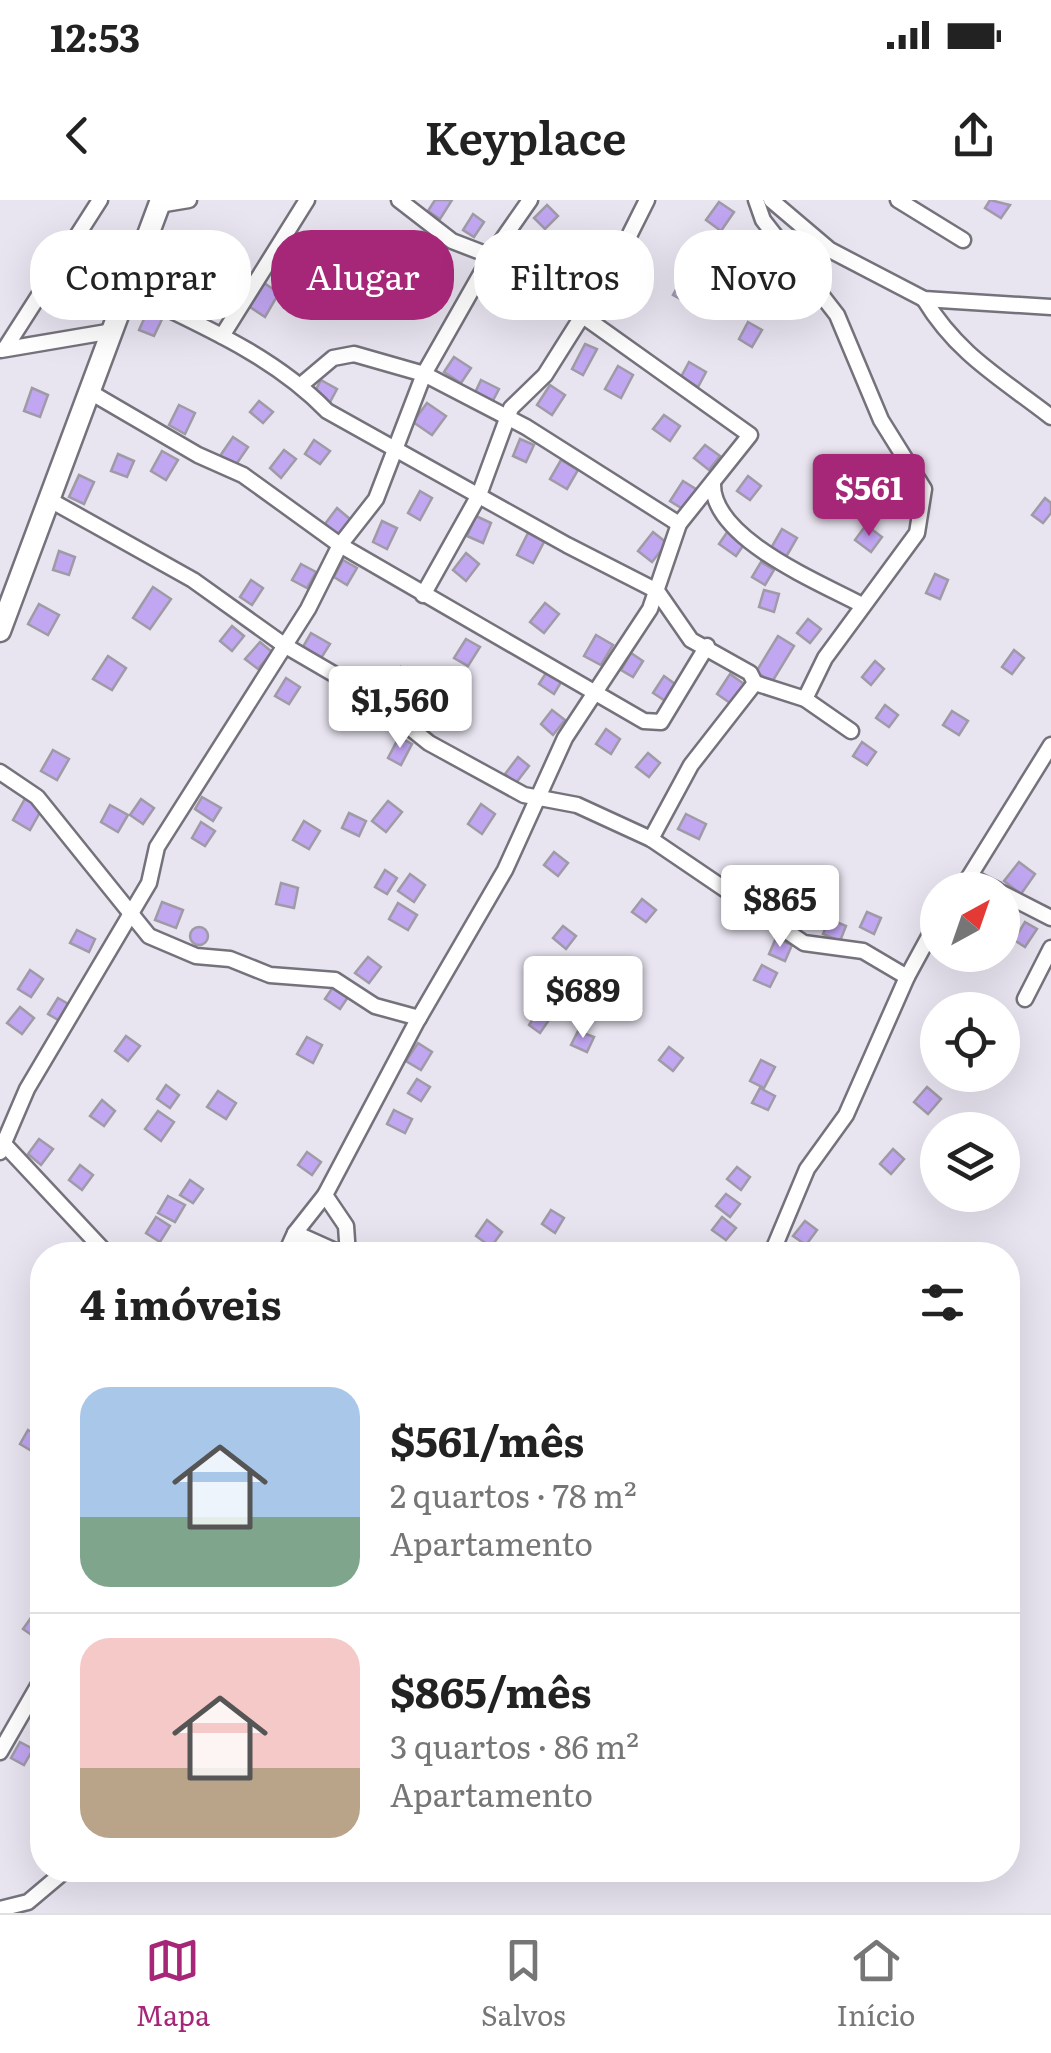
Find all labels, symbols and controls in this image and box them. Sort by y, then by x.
text: 12:53 [50,7,140,64]
text: Keyplace [424,102,627,169]
icon: back [50,108,105,163]
icon: share [946,108,1001,163]
chip: Comprar [30,230,251,320]
chip: Alugar [271,230,454,320]
chip: Filtros [474,230,654,320]
chip: Novo [674,230,832,320]
pin: $561 [810,454,928,539]
text: $561 [835,462,903,510]
pin: $1,560 [319,666,481,751]
text: $1,560 [351,674,449,722]
pin: $865 [721,865,839,950]
north arrow [920,872,1020,972]
map controls [920,872,1020,1212]
text: $865 [743,873,817,921]
pin: $689 [524,956,642,1041]
text: $689 [546,964,620,1012]
button: locate [920,992,1020,1092]
button: layers [920,1112,1020,1212]
text: 4 imóveis [80,1271,281,1333]
icon: filters [915,1275,970,1330]
text: $561/mês [390,1408,584,1470]
icon: home [160,1427,280,1547]
text: 2 quartos · 78 m² [390,1470,637,1518]
text: Apartamento [390,1518,593,1566]
text: $865/mês [390,1659,591,1721]
icon: home [160,1678,280,1798]
text: 3 quartos · 86 m² [390,1721,639,1769]
text: Apartamento [390,1769,593,1817]
tab: Mapa [135,1933,210,2035]
tab: Salvos [481,1933,566,2035]
tab: Início [836,1933,916,2035]

